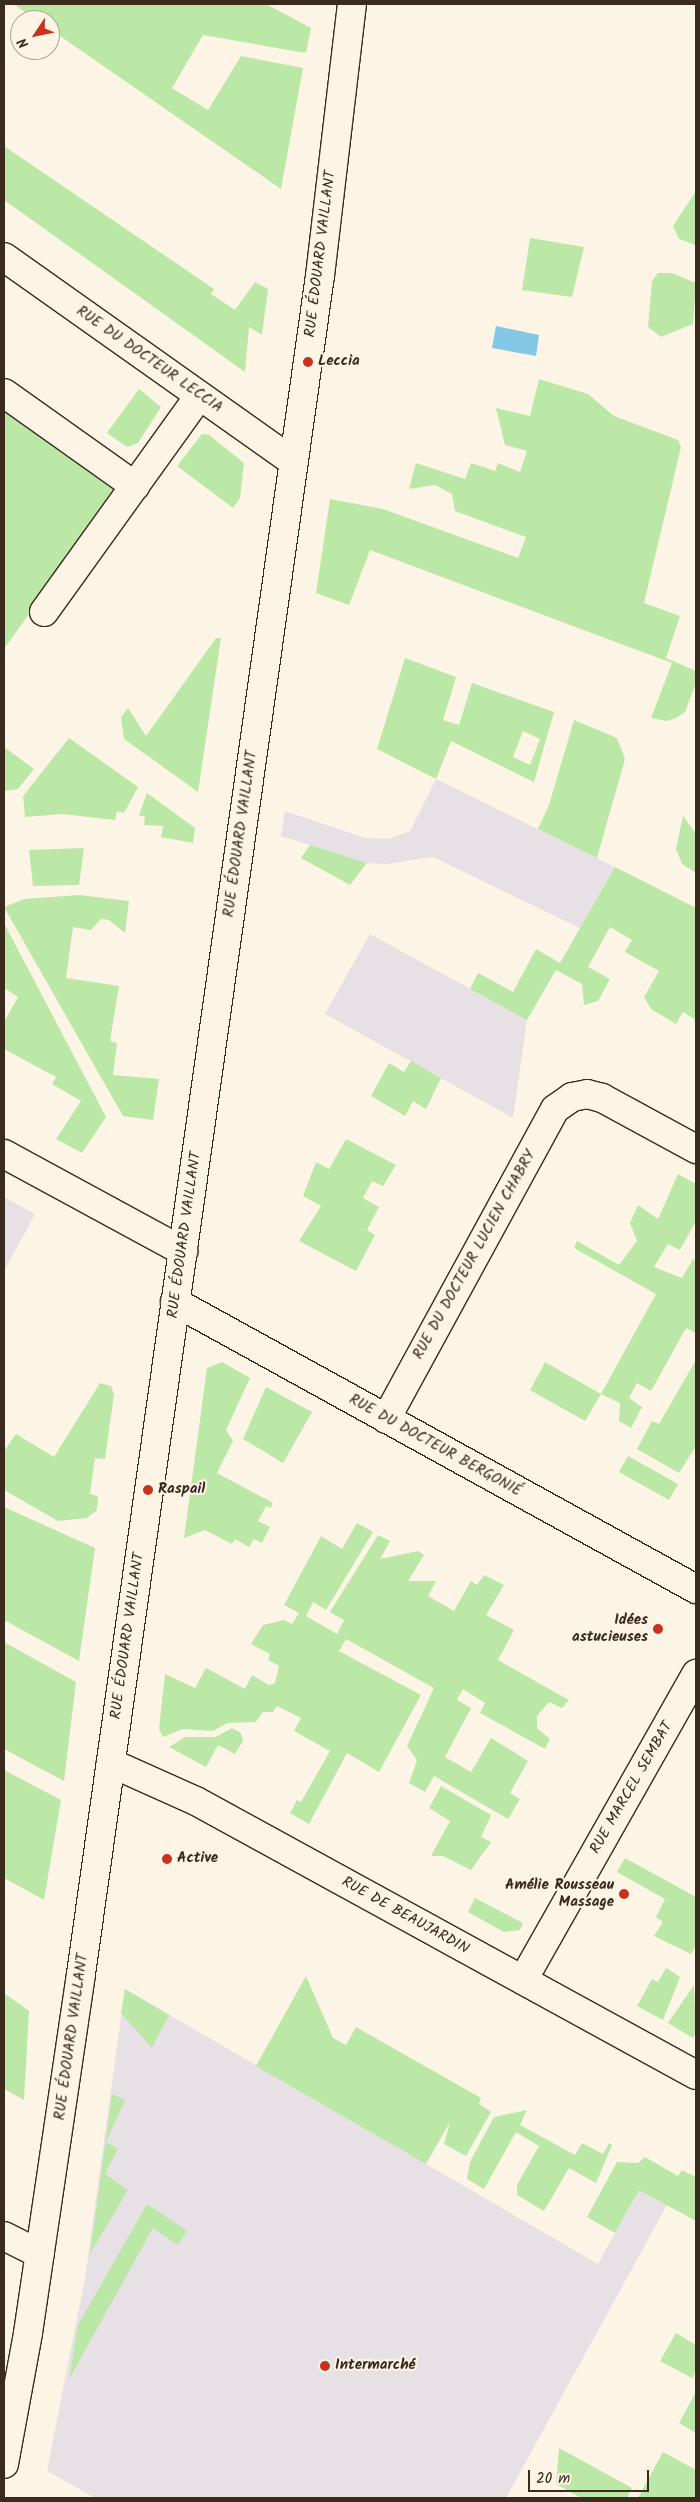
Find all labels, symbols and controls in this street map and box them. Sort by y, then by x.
north arrow [10,10,60,60]
text: N [12,33,35,53]
street label: RUE ÉDOUARD VAILLANT [302,169,340,339]
street label: RUE DU DOCTEUR LECCIA [72,303,226,417]
place label: Leccia [318,353,360,371]
marker: Leccia [302,356,314,368]
street label: RUE ÉDOUARD VAILLANT [220,749,262,919]
street label: RUE DU DOCTEUR LUCIEN CHABRY [410,1147,540,1363]
street label: RUE ÉDOUARD VAILLANT [164,1150,206,1320]
street label: RUE DU DOCTEUR BERGONIÉ [346,1391,524,1501]
place label: Raspail [158,1481,205,1499]
marker: Raspail [142,1484,154,1496]
street label: RUE ÉDOUARD VAILLANT [107,1551,149,1721]
place label: Idées astucieuses [572,1611,648,1646]
marker: Idées astucieuses [652,1623,664,1635]
street label: RUE MARCEL SEMBAT [587,1719,677,1857]
place label: Active [177,1850,218,1868]
marker: Active [161,1853,173,1865]
street label: RUE DE BEAUJARDIN [338,1874,472,1958]
place label: Amélie Rousseau Massage [505,1876,614,1911]
marker: Amélie Rousseau Massage [618,1888,630,1900]
street label: RUE ÉDOUARD VAILLANT [51,1952,93,2122]
place label: Intermarché [335,2357,415,2375]
marker: Intermarché [319,2360,331,2372]
scale bar [530,2460,651,2492]
text: 20 m [536,2467,570,2491]

